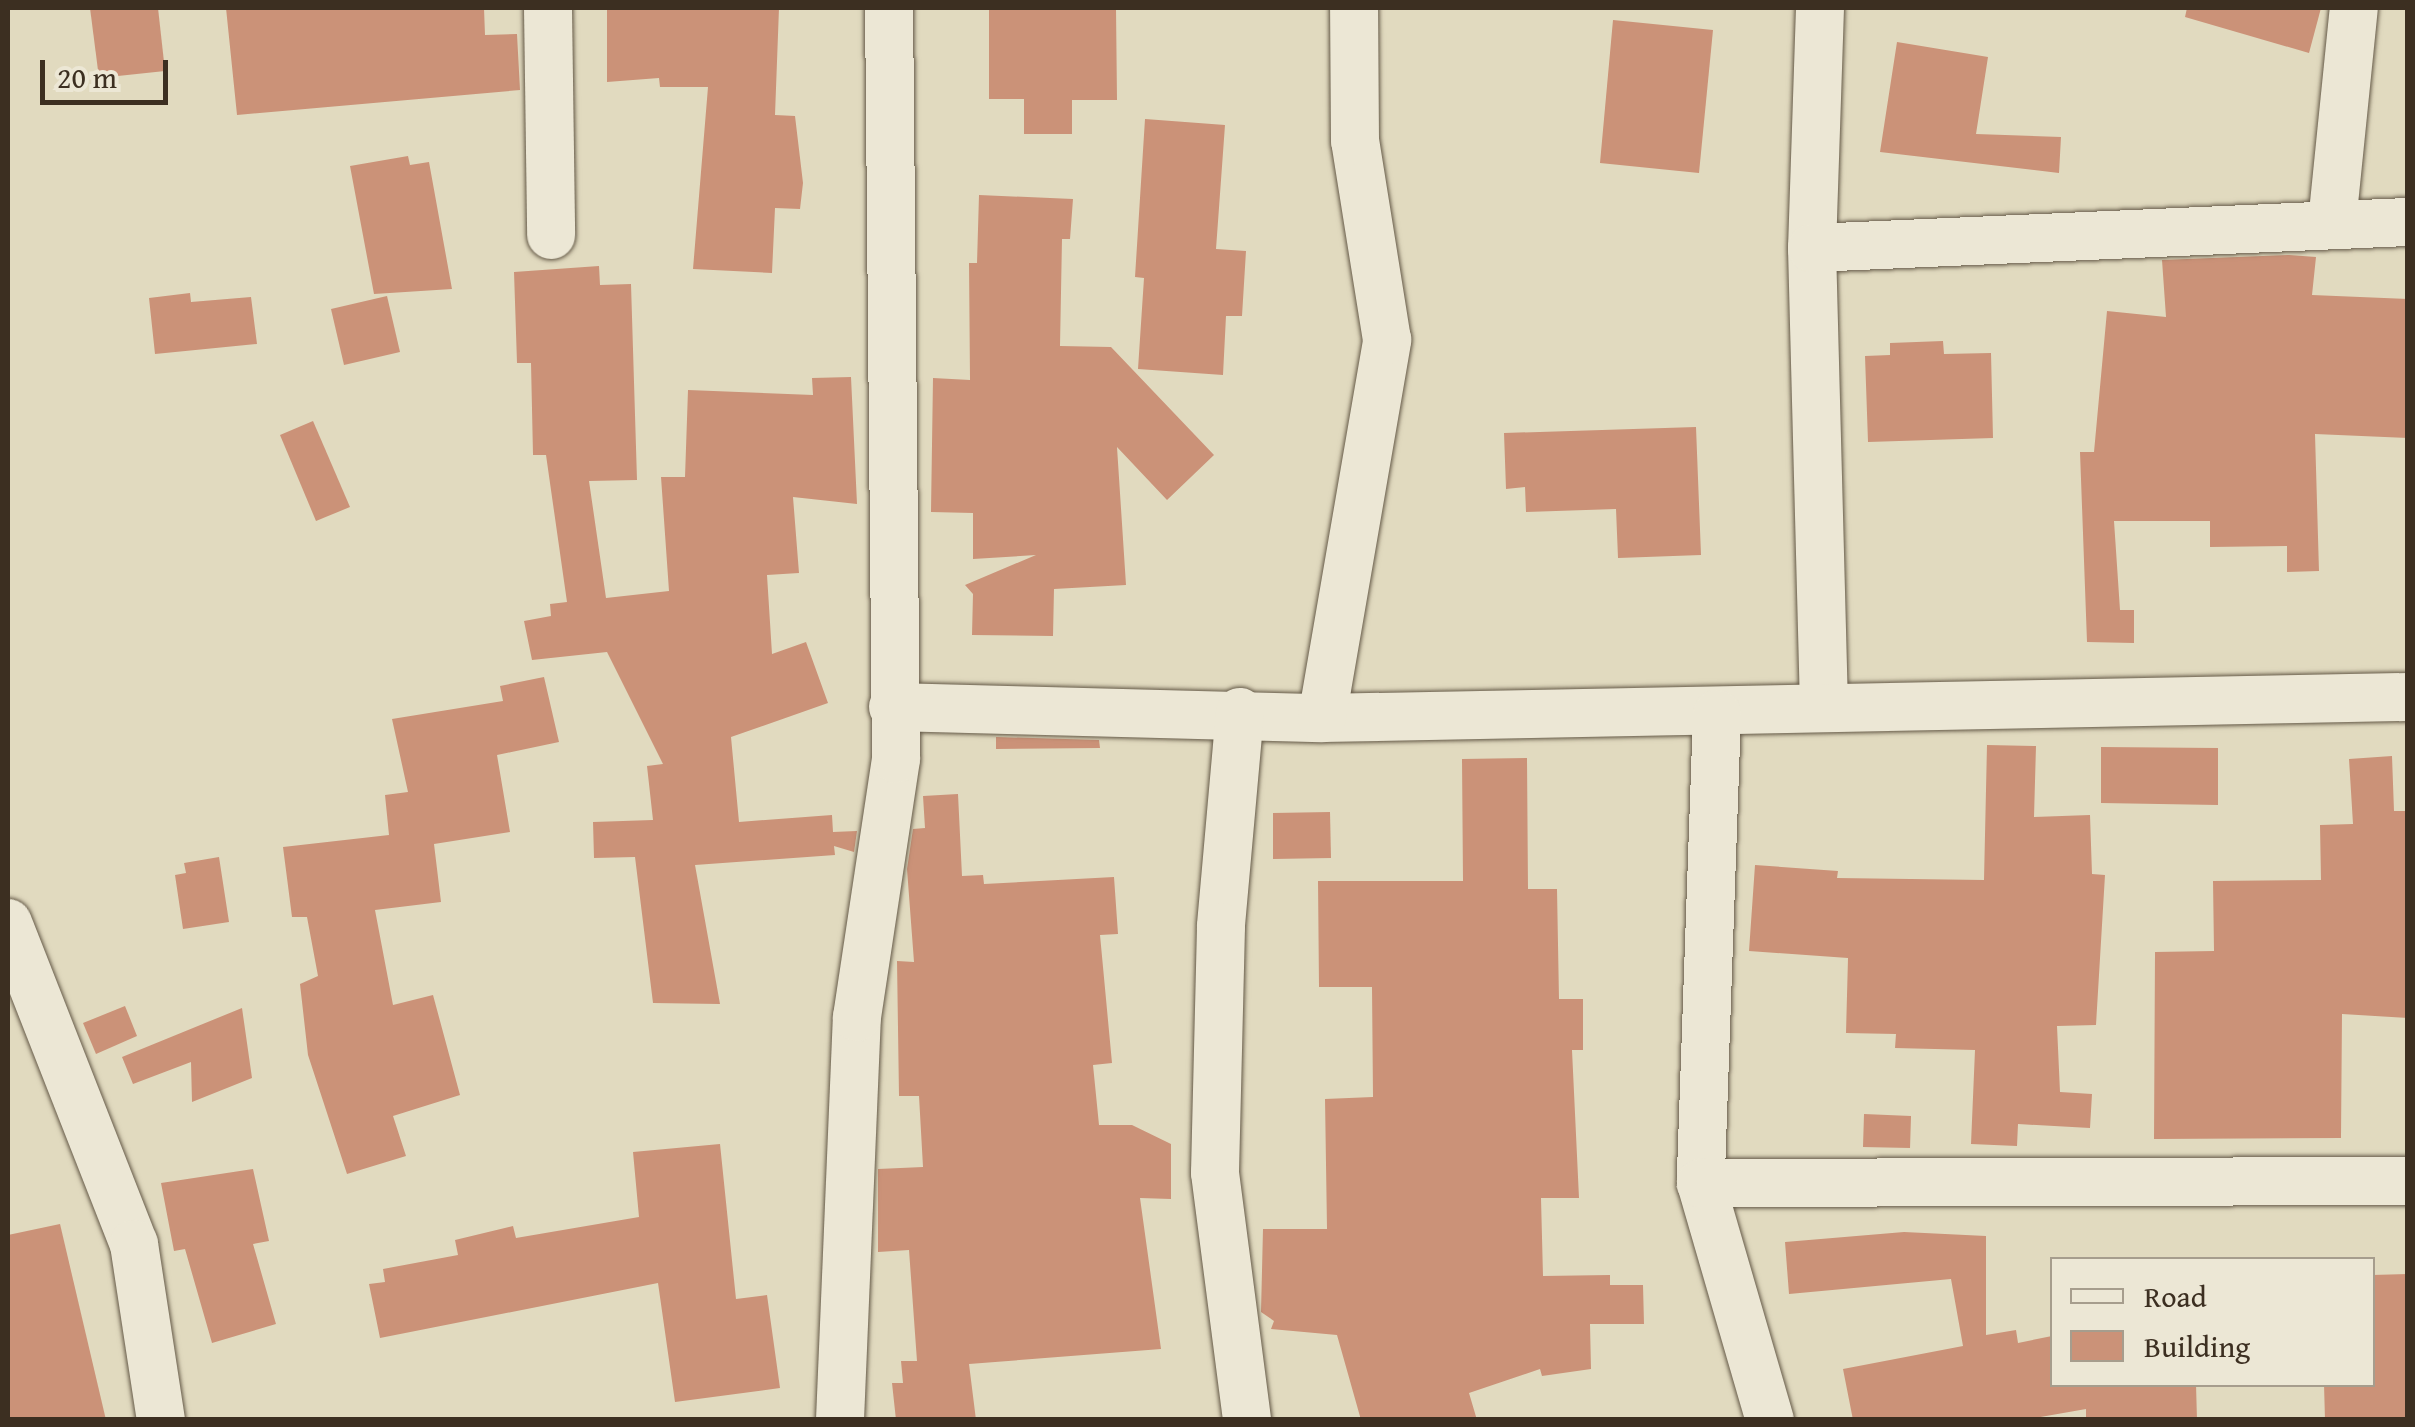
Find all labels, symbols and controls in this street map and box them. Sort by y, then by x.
scale bar [45,40,172,102]
text: 20 m [57,55,117,99]
legend [2050,1257,2375,1387]
text: Road [2144,1274,2207,1318]
text: Building [2144,1324,2250,1368]

